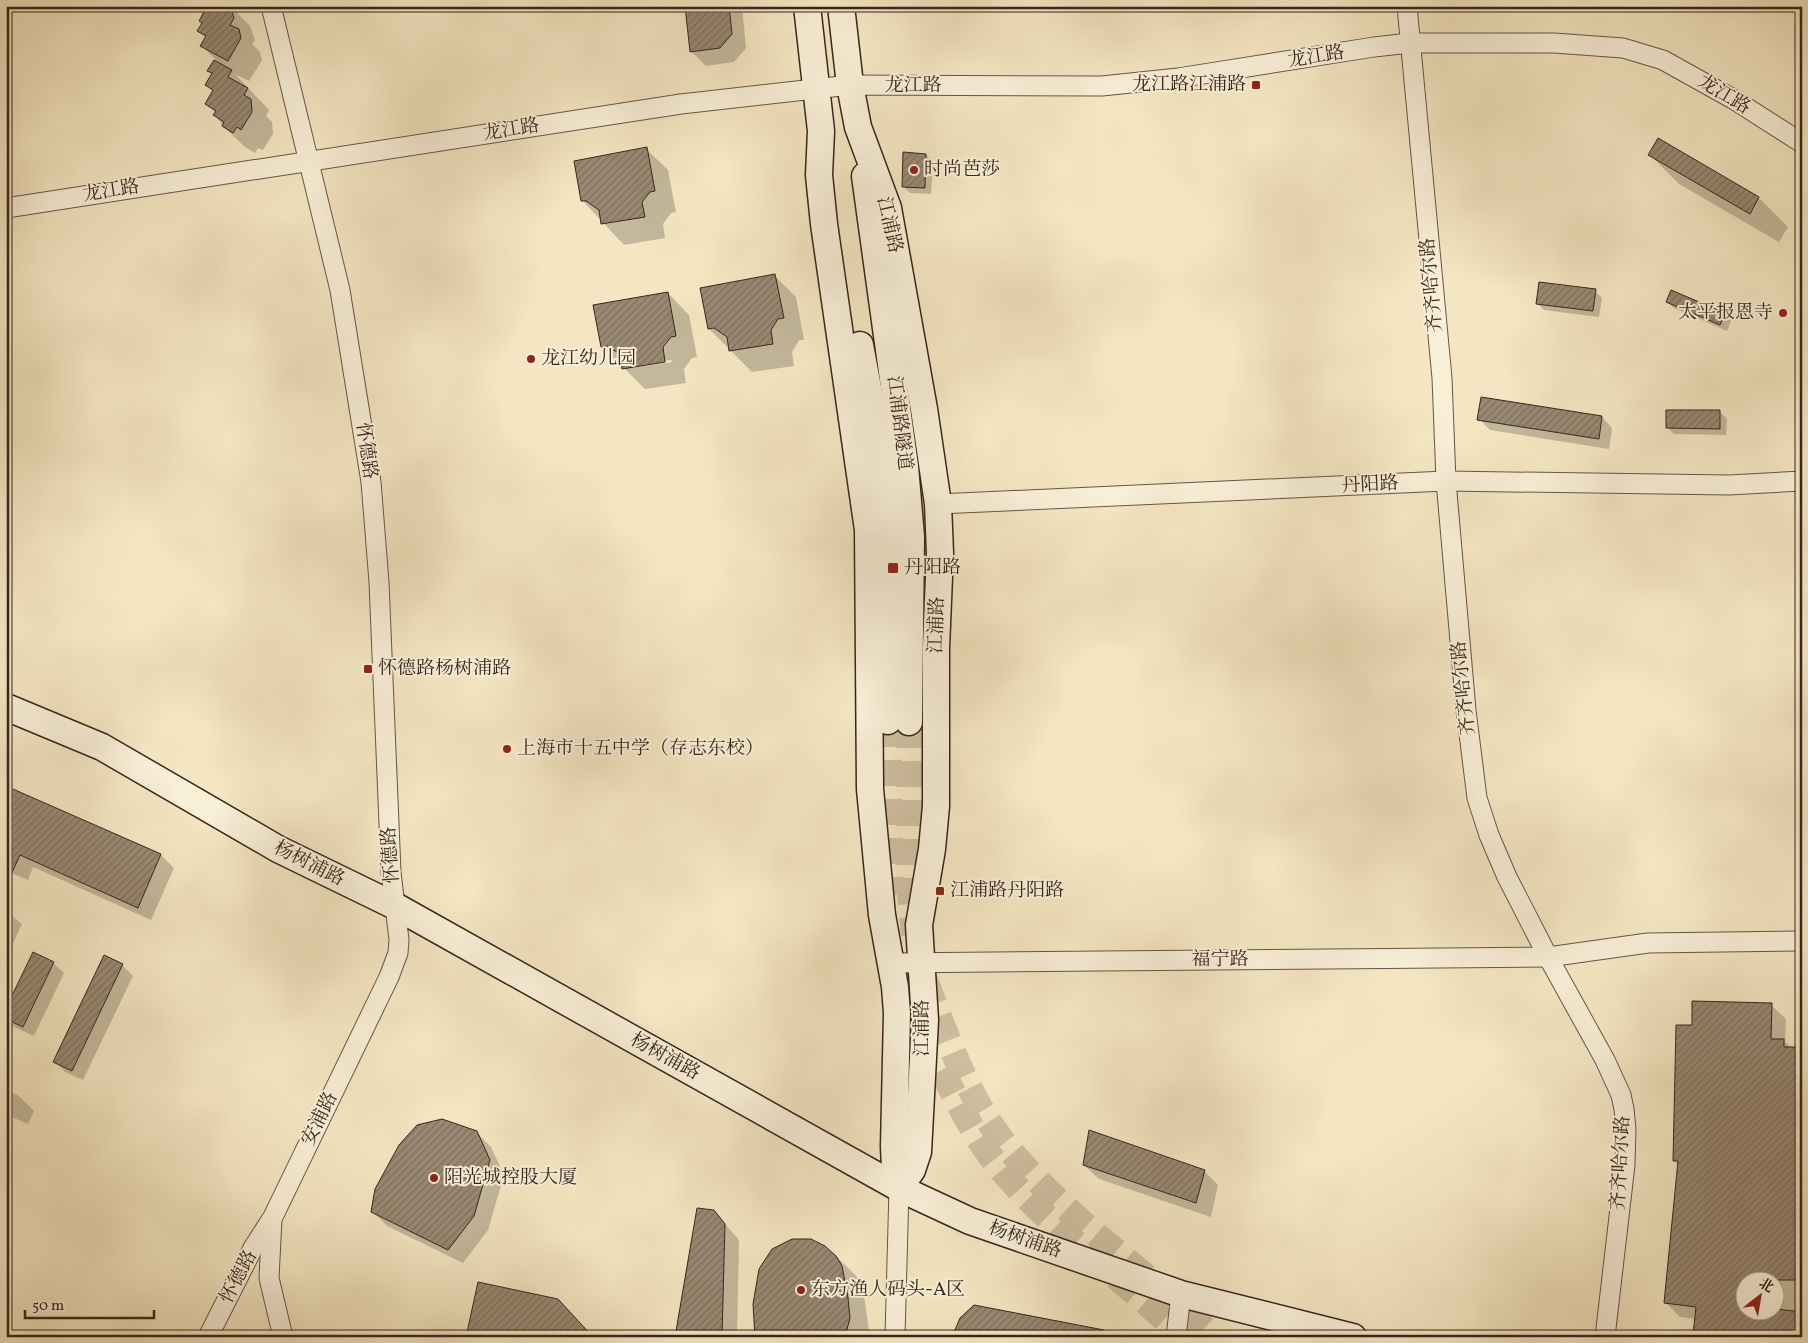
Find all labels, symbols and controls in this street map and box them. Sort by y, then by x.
street label: 龙江路 [1286,40,1346,74]
street label: 龙江路 [1693,69,1755,121]
place label: 龙江路江浦路 [1132,72,1246,98]
street label: 龙江路 [884,73,942,99]
marker: 龙江路江浦路 [1250,79,1262,91]
street label: 龙江路 [481,113,541,147]
place label: 时尚芭莎 [924,157,1000,183]
marker: 时尚芭莎 [908,164,920,176]
street label: 龙江路 [81,174,141,208]
street label: 江浦路 [870,194,908,256]
street label: 齐齐哈尔路 [1415,237,1449,333]
place label: 太平报恩寺 [1678,300,1773,326]
marker: 太平报恩寺 [1777,307,1789,319]
place label: 龙江幼儿园 [541,346,636,372]
marker: 龙江幼儿园 [525,353,537,365]
street label: 江浦路隧道 [880,374,918,472]
street label: 怀德路 [349,421,383,481]
street label: 丹阳路 [1341,471,1399,499]
place label: 丹阳路 [904,555,961,581]
marker: 丹阳路 [886,561,900,575]
street label: 江浦路 [923,596,951,654]
street label: 齐齐哈尔路 [1446,639,1482,737]
place label: 怀德路杨树浦路 [378,656,511,682]
marker: 怀德路杨树浦路 [362,663,374,675]
place label: 上海市十五中学（存志东校） [517,736,764,762]
marker: 上海市十五中学（存志东校） [501,743,513,755]
street label: 怀德路 [376,826,406,884]
street label: 杨树浦路 [269,835,349,893]
place label: 江浦路丹阳路 [950,878,1064,904]
marker: 江浦路丹阳路 [934,885,946,897]
street label: 福宁路 [1191,947,1249,973]
street label: 江浦路 [910,999,936,1057]
street label: 杨树浦路 [625,1027,705,1087]
street label: 安浦路 [296,1088,344,1150]
street label: 齐齐哈尔路 [1606,1115,1636,1211]
place label: 阳光城控股大厦 [444,1165,577,1191]
marker: 阳光城控股大厦 [428,1172,440,1184]
street label: 杨树浦路 [985,1215,1065,1265]
street label: 怀德路 [214,1246,264,1308]
north arrow [1736,1270,1786,1320]
text: 北 [1755,1274,1777,1298]
place label: 东方渔人码头-A区 [811,1277,965,1303]
marker: 东方渔人码头-A区 [795,1284,807,1296]
scale bar [25,1288,154,1320]
text: 50 m [32,1296,64,1317]

